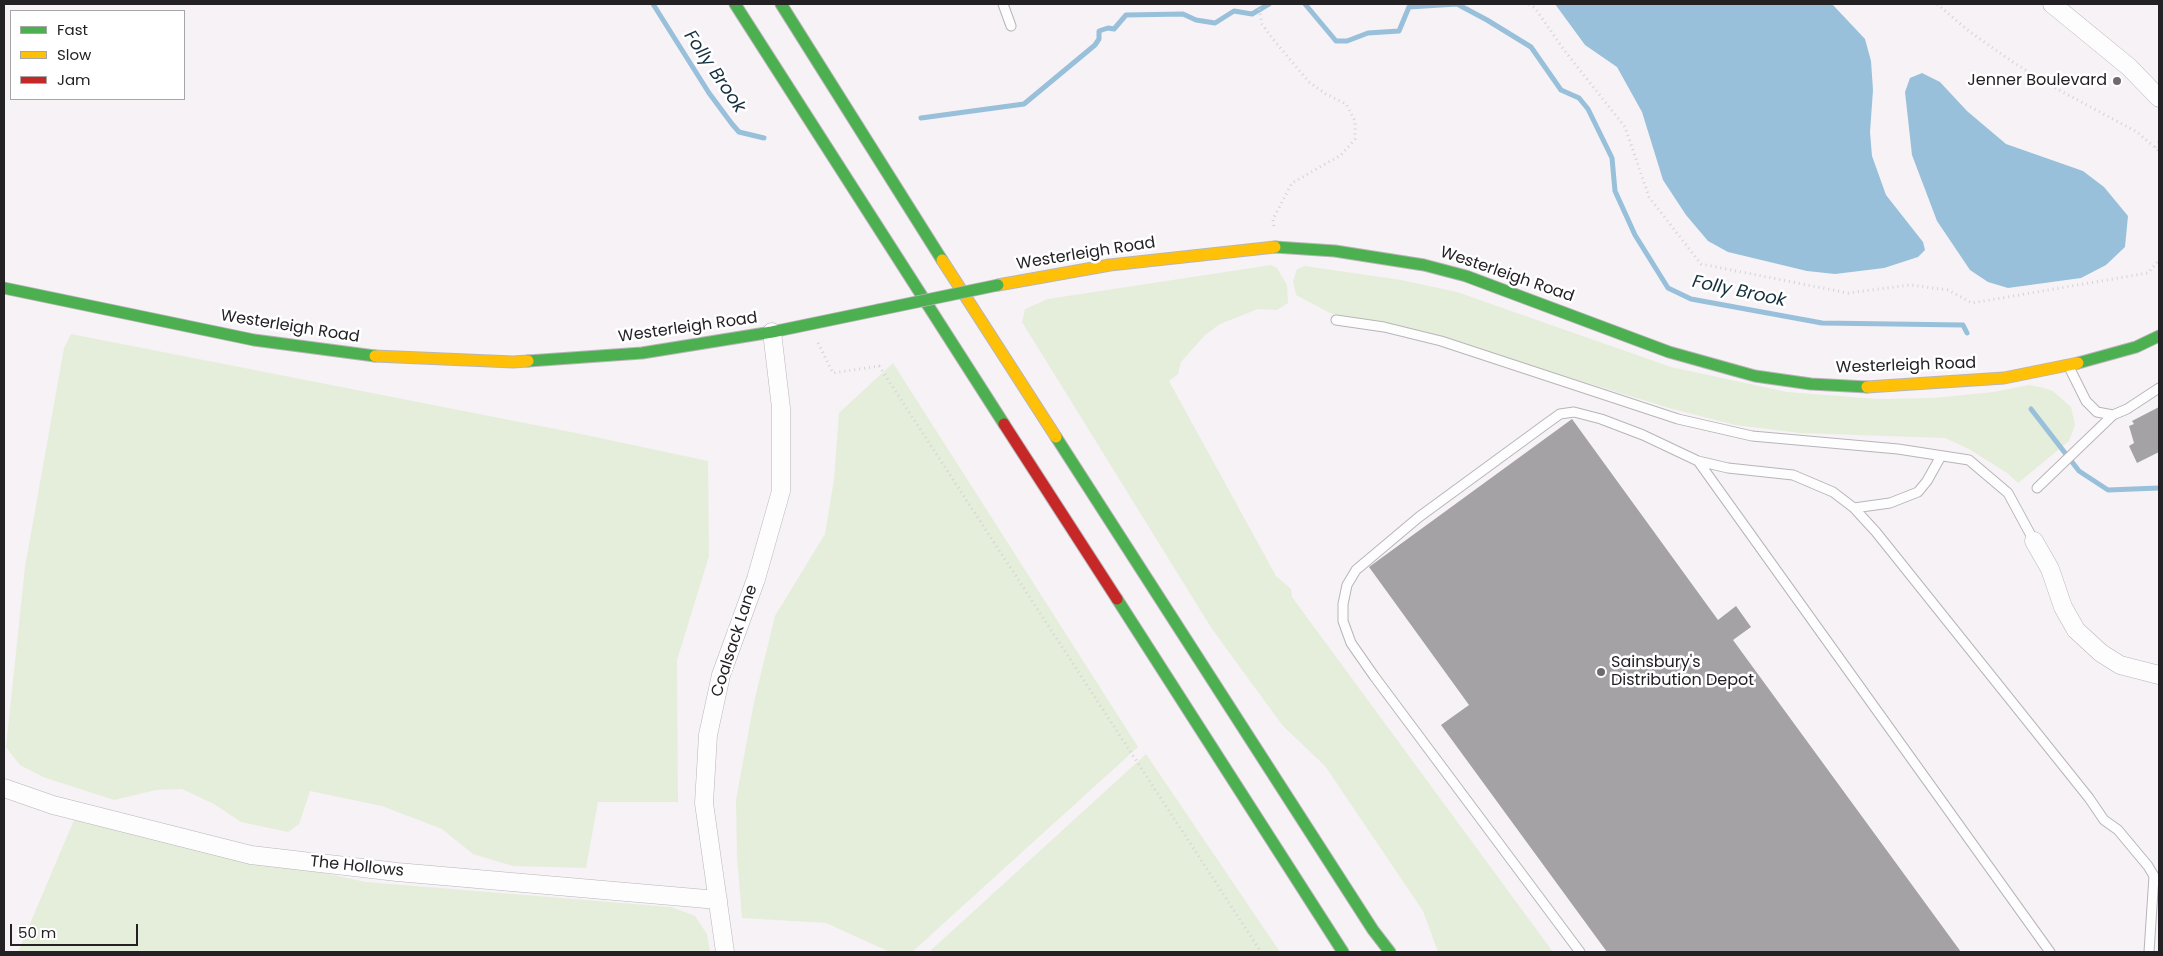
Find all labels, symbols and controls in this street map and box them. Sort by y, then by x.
legend [10,10,185,100]
text: Fast [57,19,88,40]
water label: Folly Brook [678,27,750,117]
text: Slow [57,44,91,65]
text: Jam [57,69,91,90]
place label: Jenner Boulevard [1967,71,2107,91]
marker: Jenner Boulevard [2111,75,2123,87]
street label: Westerleigh Road [1015,234,1157,274]
street label: Westerleigh Road [1438,243,1576,307]
water label: Folly Brook [1690,272,1788,312]
street label: Westerleigh Road [219,307,361,347]
street label: Westerleigh Road [617,309,759,347]
street label: Westerleigh Road [1836,354,1976,378]
street label: Coalsack Lane [708,583,762,699]
place label: Sainsbury's Distribution Depot [1611,653,1754,691]
marker: Sainsbury's Distribution Depot [1595,666,1607,678]
street label: The Hollows [309,853,405,881]
scale bar [12,914,140,946]
text: 50 m [18,922,56,943]

